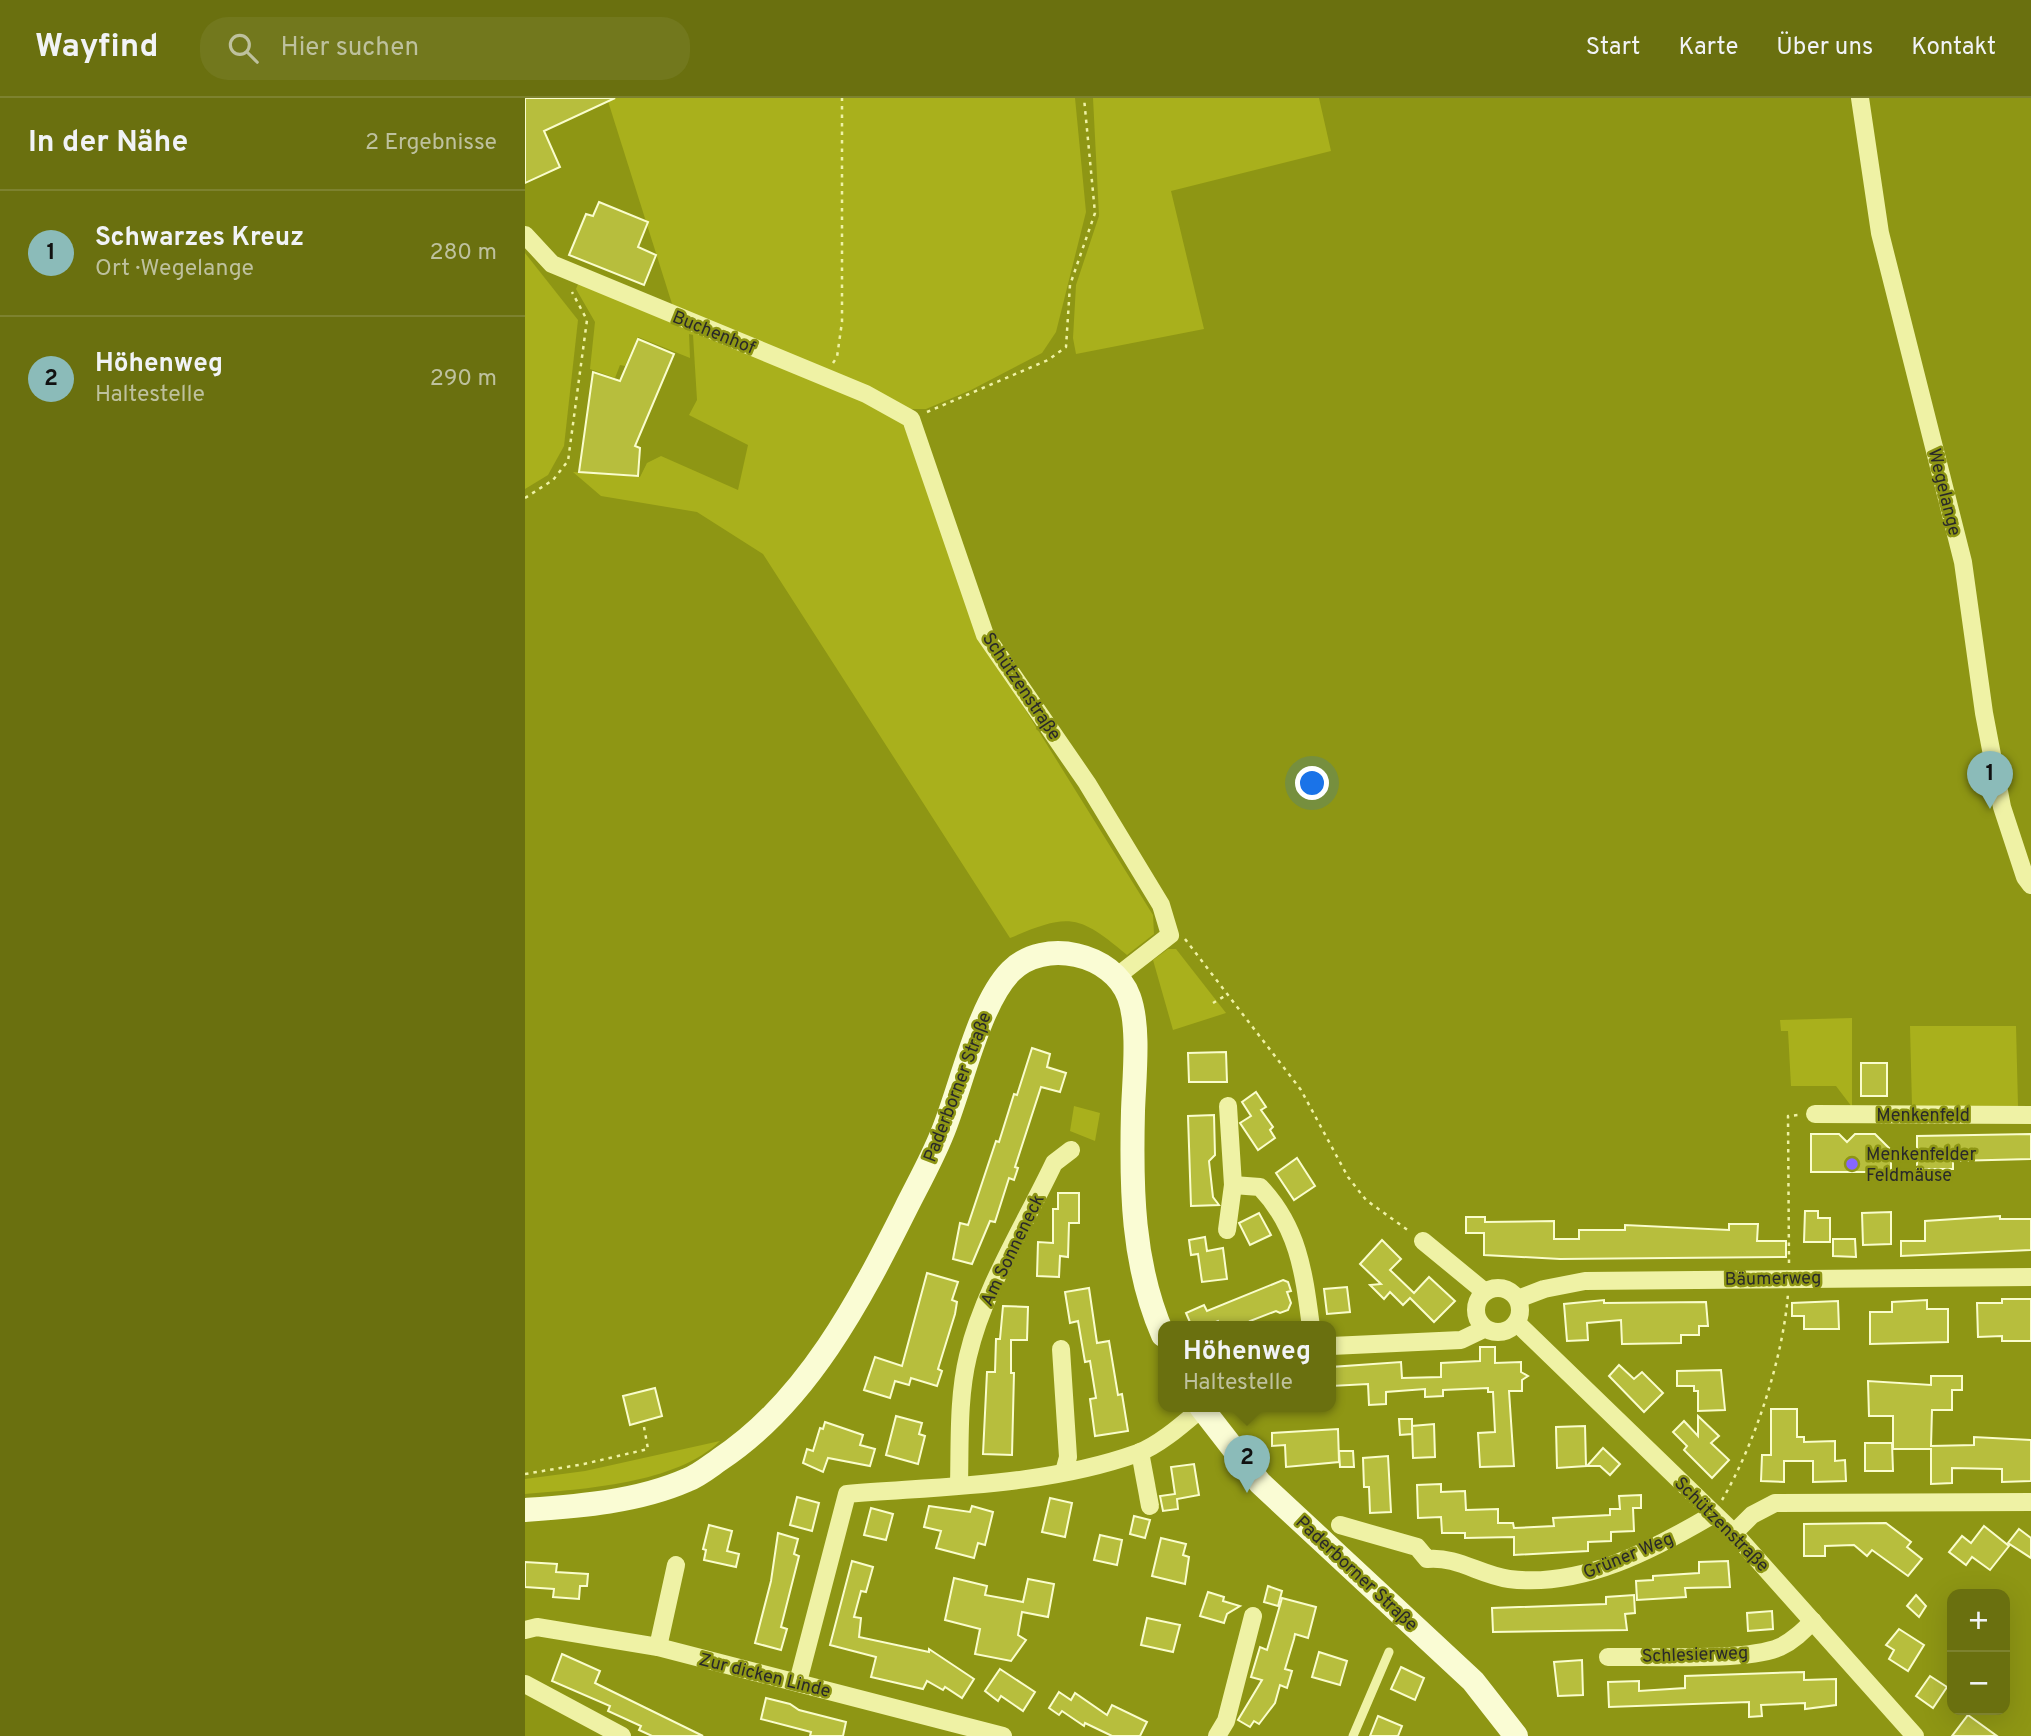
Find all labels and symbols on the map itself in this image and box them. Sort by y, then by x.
street label: Buchenhof [669,306,758,360]
street label: Wegelange [1922,446,1965,538]
street label: Schützenstraße [976,628,1065,745]
pin: 1 [1967,751,2013,809]
your location [1295,766,1329,800]
street label: Paderborner Straße [919,1009,998,1166]
street label: Menkenfeld [1876,1105,1970,1128]
place label: Menkenfelder Feldmäuse [1866,1144,1976,1188]
marker: Menkenfelder Feldmäuse [1844,1156,1860,1172]
street label: Am Sonneneck [976,1191,1050,1310]
street label: Bäumerweg [1724,1267,1822,1292]
pin: 2 [1224,1435,1270,1493]
street label: Schützenstraße [1668,1473,1773,1578]
street label: Paderborner Straße [1290,1512,1422,1637]
street label: Grüner Weg [1580,1528,1677,1585]
street label: Schlesierweg [1641,1642,1749,1669]
street label: Zur dicken Linde [696,1649,833,1704]

